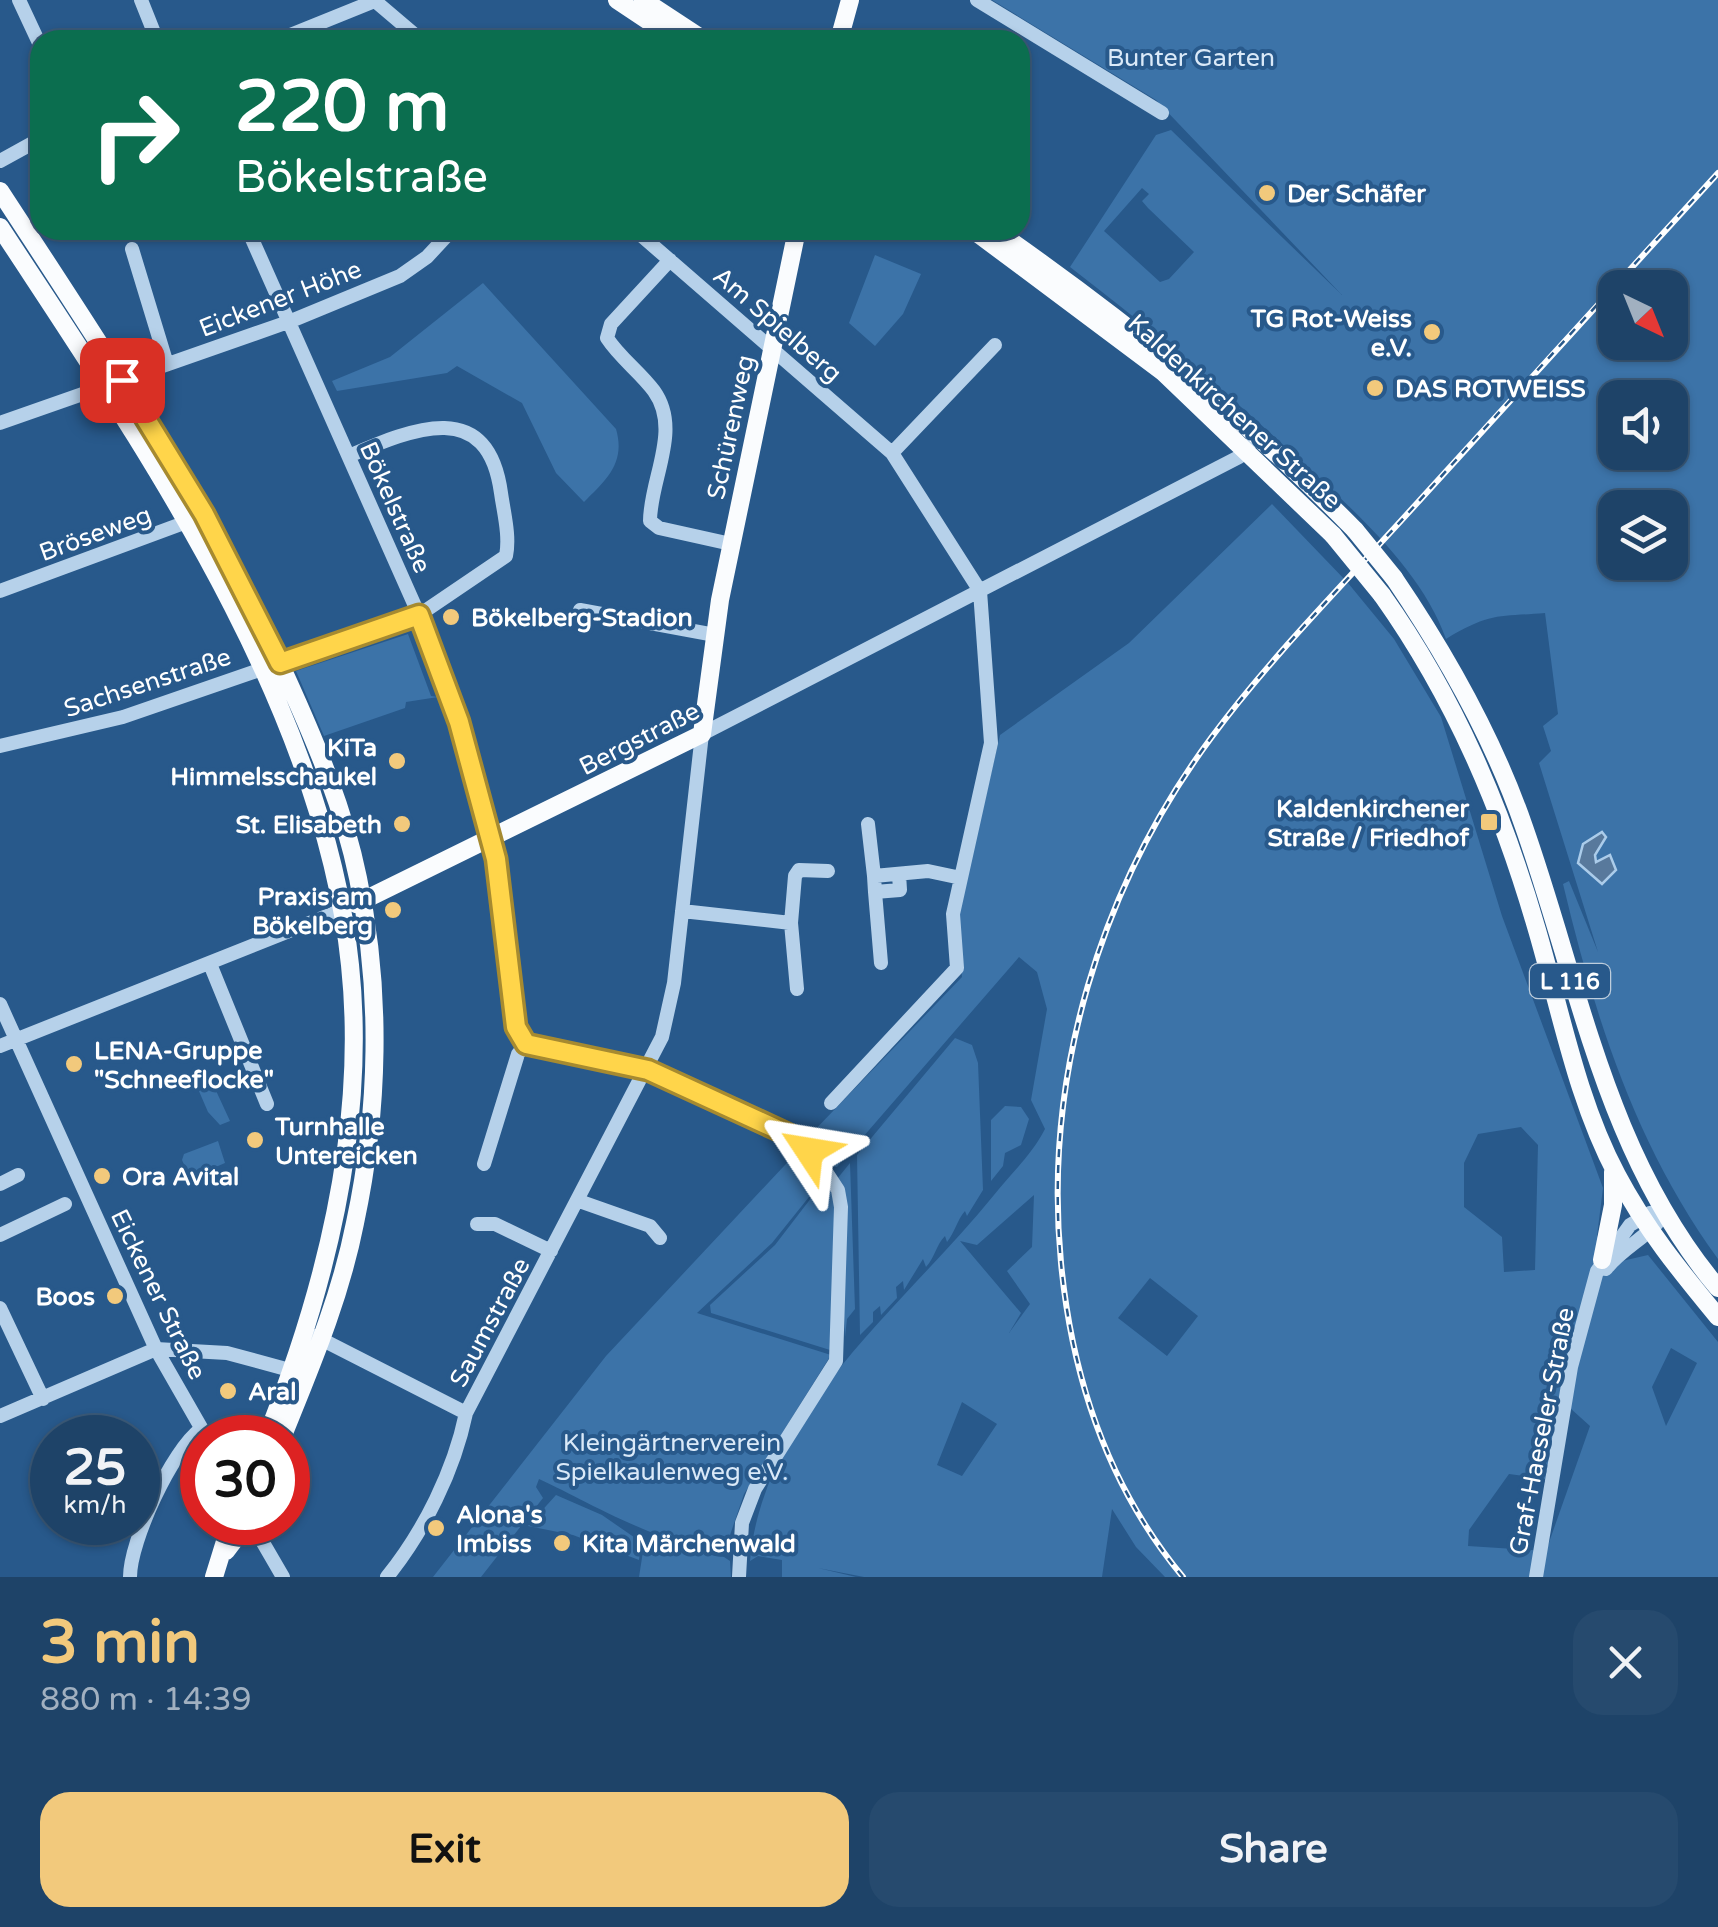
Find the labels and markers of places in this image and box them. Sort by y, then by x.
place label: Der Schäfer [1287,179,1426,209]
marker: Der Schäfer [1256,182,1278,204]
place label: TG Rot-Weiss e.V. [1250,304,1412,363]
marker: TG Rot-Weiss e.V. [1421,321,1443,343]
pin [80,338,165,423]
place label: DAS ROTWEISS [1395,374,1586,404]
marker: DAS ROTWEISS [1364,377,1386,399]
place label: Bökelberg-Stadion [471,603,693,633]
marker: Bökelberg-Stadion [440,606,462,628]
place label: KiTa Himmelsschaukel [170,733,377,792]
marker: KiTa Himmelsschaukel [386,750,408,772]
place label: Kaldenkirchener Straße / Friedhof [1267,794,1469,853]
place label: St. Elisabeth [235,810,382,840]
marker: Kaldenkirchener Straße / Friedhof [1478,811,1500,833]
marker: St. Elisabeth [391,813,413,835]
place label: Praxis am Bökelberg [252,882,373,941]
marker: Praxis am Bökelberg [382,899,404,921]
place label: LENA-Gruppe "Schneeflocke" [94,1036,274,1095]
marker: LENA-Gruppe "Schneeflocke" [63,1053,85,1075]
place label: Turnhalle Untereicken [274,1112,418,1171]
marker: Turnhalle Untereicken [244,1129,266,1151]
place label: Ora Avital [122,1162,239,1192]
marker: Ora Avital [91,1165,113,1187]
place label: Boos [35,1282,95,1312]
marker: Boos [104,1285,126,1307]
place label: Aral [248,1377,296,1407]
marker: Aral [217,1380,239,1402]
place label: Alona's Imbiss [456,1500,543,1559]
marker: Alona's Imbiss [425,1517,447,1539]
place label: Kita Märchenwald [582,1529,796,1559]
marker: Kita Märchenwald [551,1532,573,1554]

